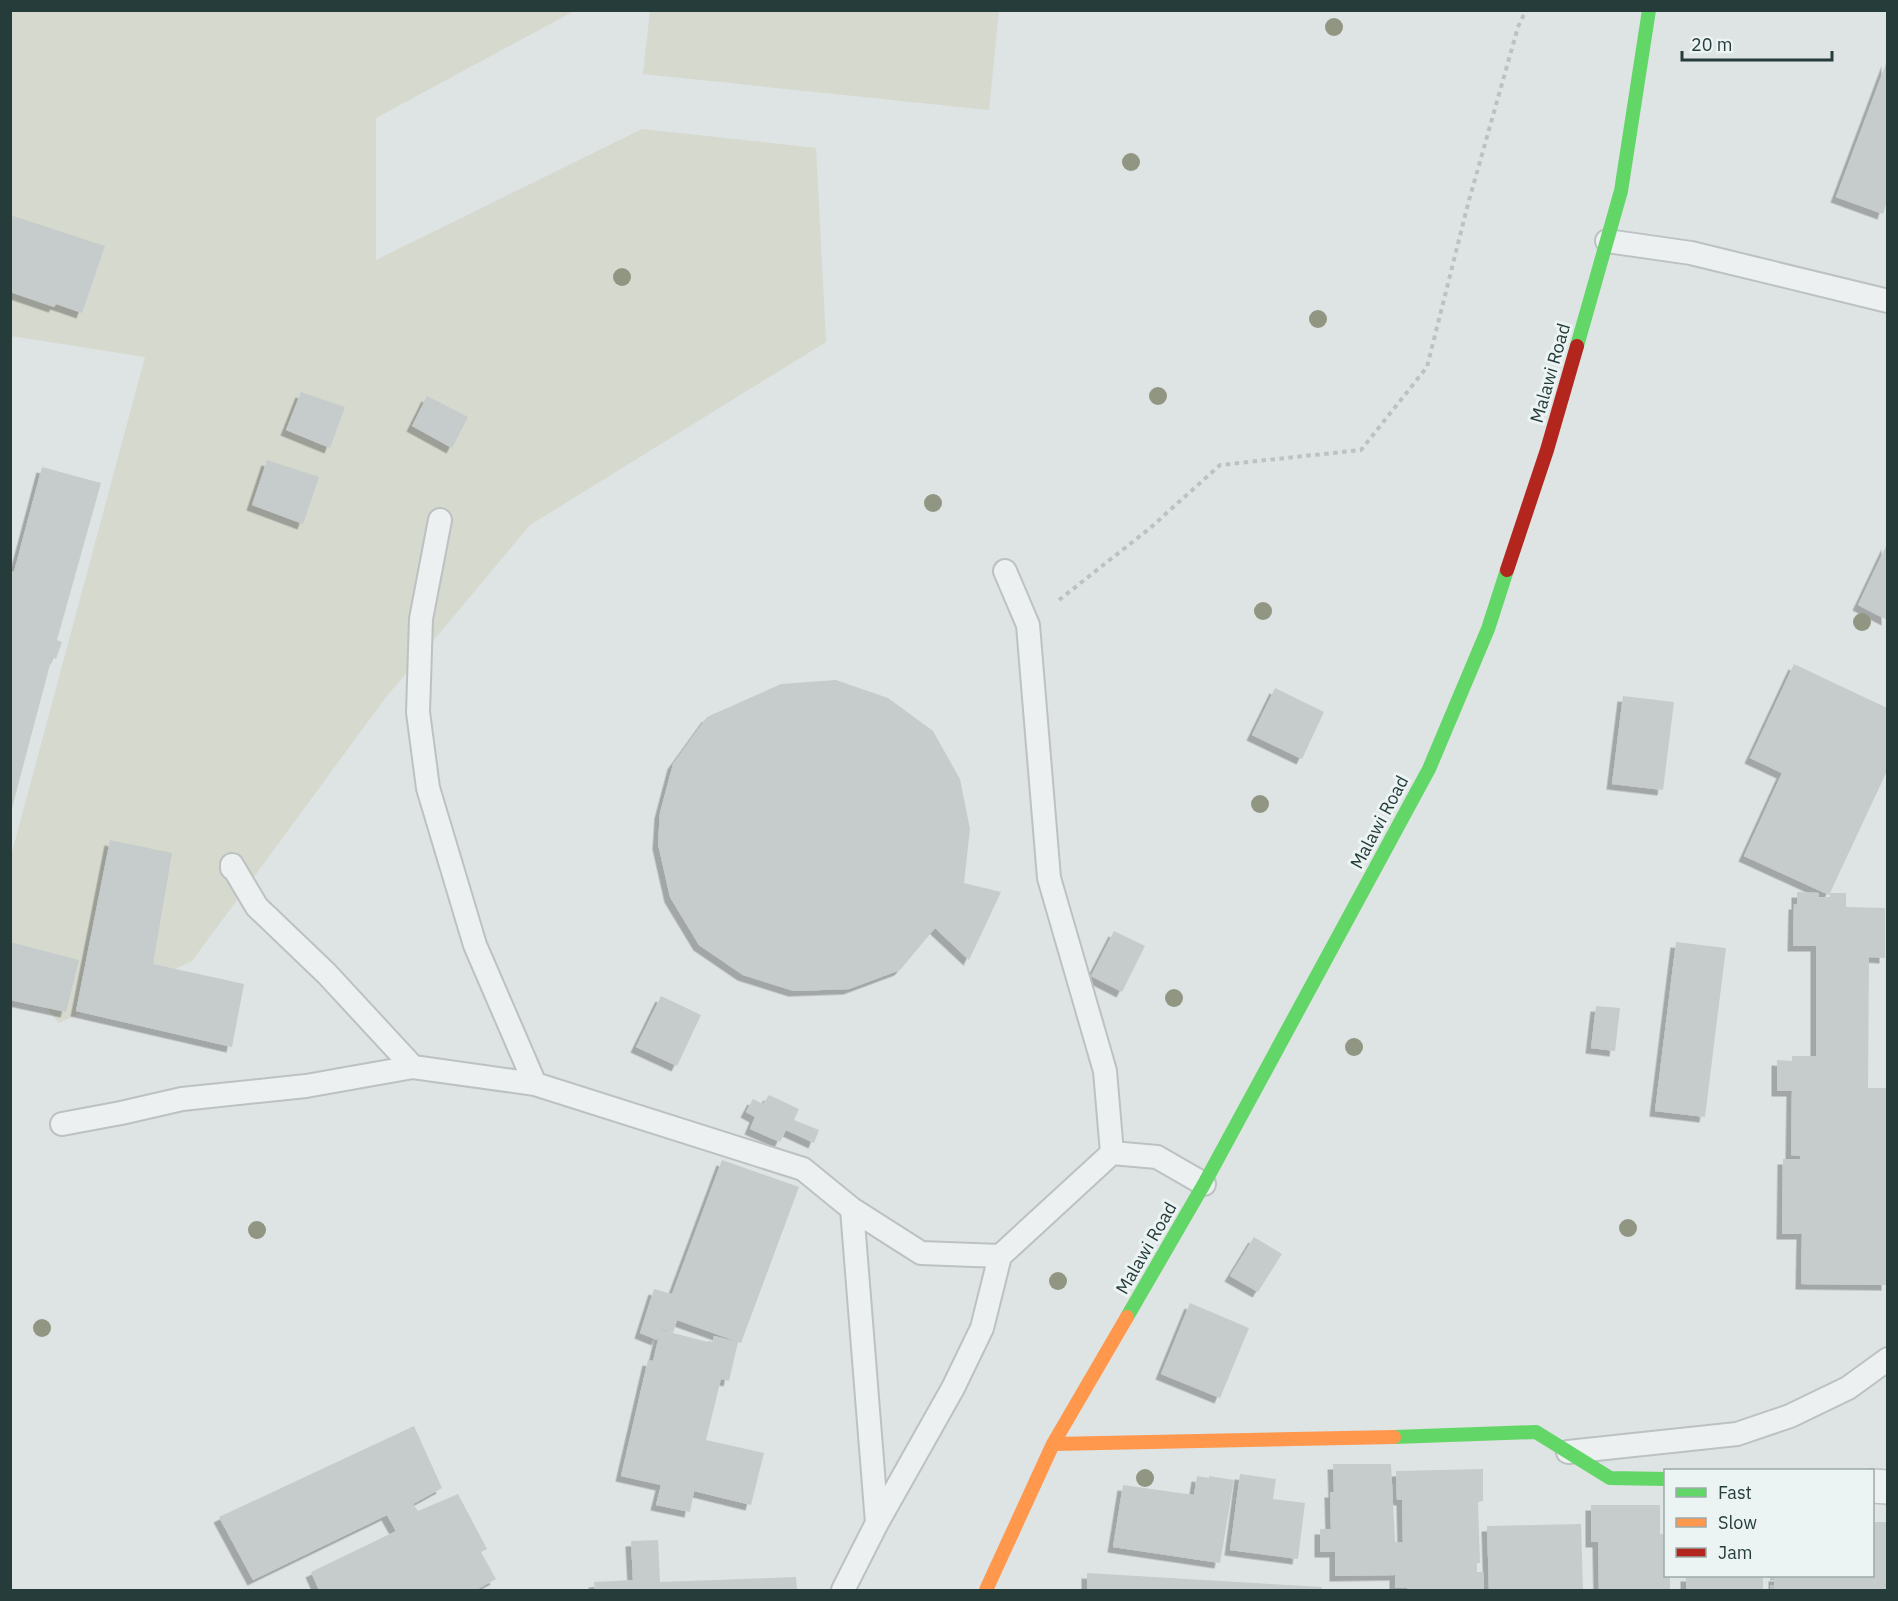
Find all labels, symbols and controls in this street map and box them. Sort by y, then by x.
scale bar [1682,24,1832,62]
text: 20 m [1691,33,1733,56]
street label: Malawi Road [1525,320,1575,426]
street label: Malawi Road [1345,771,1413,873]
street label: Malawi Road [1110,1198,1182,1298]
legend [1664,1469,1874,1577]
text: Fast [1718,1481,1752,1504]
text: Slow [1718,1511,1757,1534]
text: Jam [1718,1541,1753,1564]

